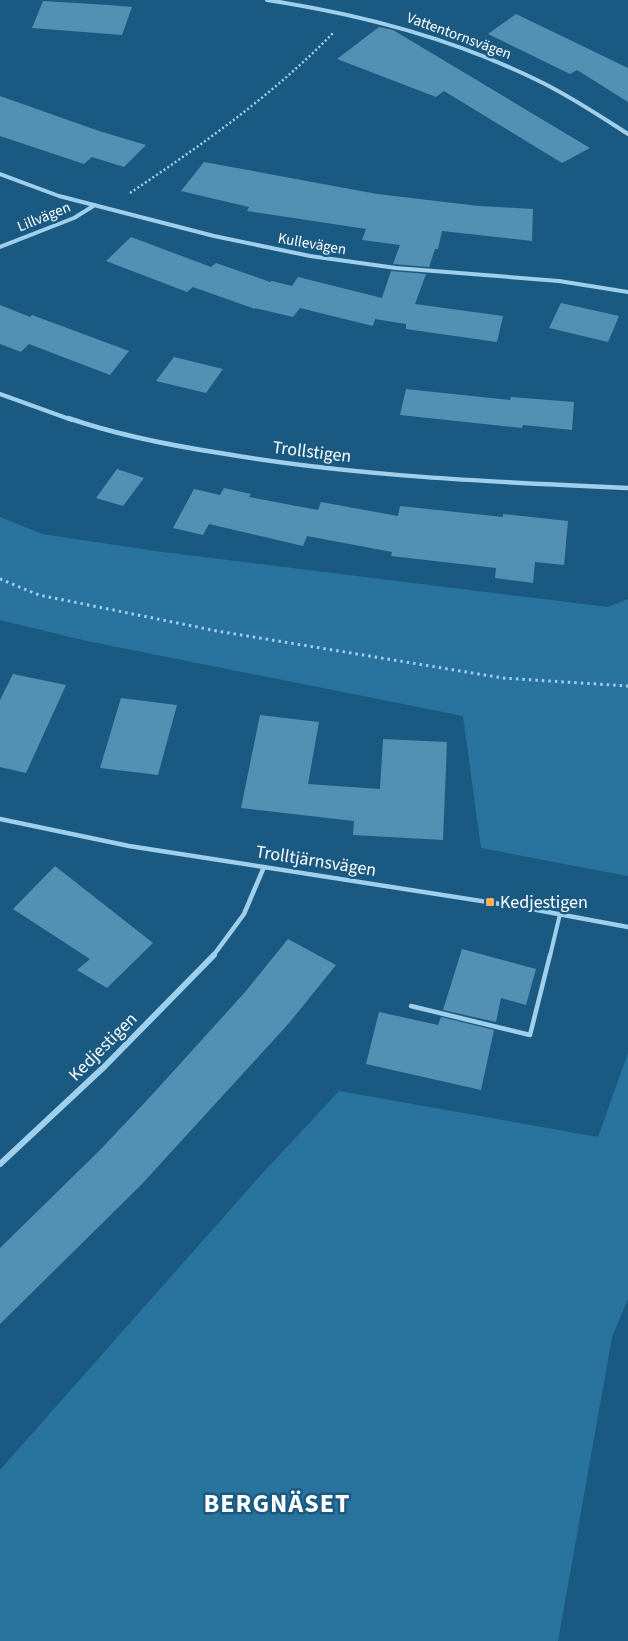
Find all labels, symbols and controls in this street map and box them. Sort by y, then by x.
street label: Vattentornsvägen [404,7,514,65]
street label: Lillvägen [14,197,74,237]
street label: Kullevägen [276,228,348,260]
street label: Trollstigen [271,435,353,469]
street label: Trolltjärnsvägen [254,839,378,883]
place label: Kedjestigen [500,890,588,915]
marker: Kedjestigen [484,896,496,908]
street label: Kedjestigen [63,1007,143,1087]
district label: BERGNÄSET [204,1485,350,1522]

